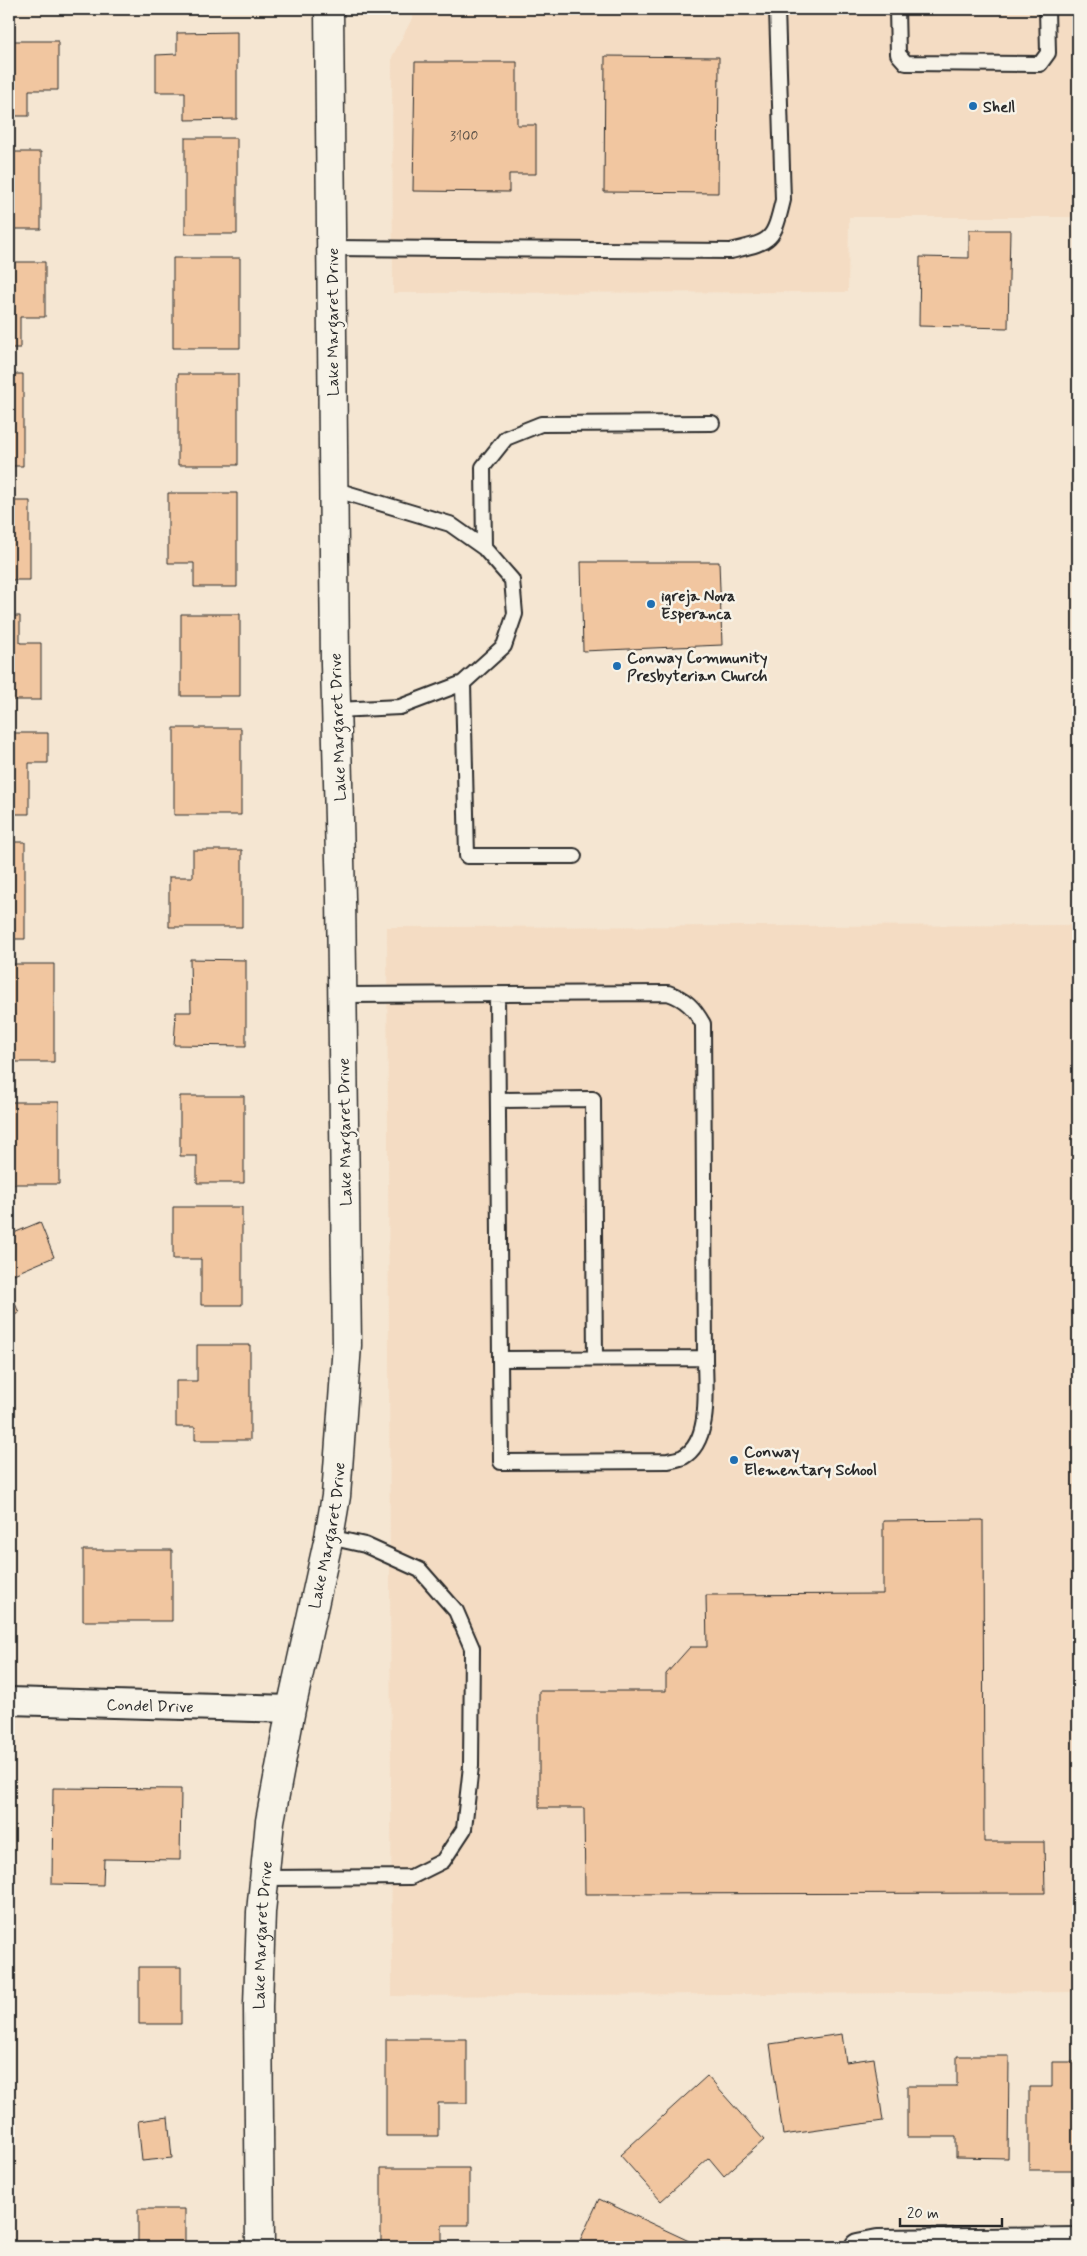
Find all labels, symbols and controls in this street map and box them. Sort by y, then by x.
place label: Shell [983,97,1015,118]
marker: Shell [967,100,979,112]
house number: 3100 [450,127,478,145]
street label: Lake Margaret Drive [323,248,345,396]
place label: igreja Nova Esperanca [661,586,735,625]
marker: igreja Nova Esperanca [645,598,657,610]
place label: Conway Community Presbyterian Church [627,648,768,687]
street label: Lake Margaret Drive [325,652,353,801]
marker: Conway Community Presbyterian Church [611,660,623,672]
street label: Lake Margaret Drive [334,1058,358,1206]
place label: Conway Elementary School [744,1442,877,1481]
marker: Conway Elementary School [728,1454,740,1466]
street label: Lake Margaret Drive [305,1461,350,1611]
street label: Condel Drive [106,1695,194,1718]
street label: Lake Margaret Drive [249,1860,278,2010]
scale bar [900,2196,1002,2228]
text: 20 m [907,2204,939,2224]

